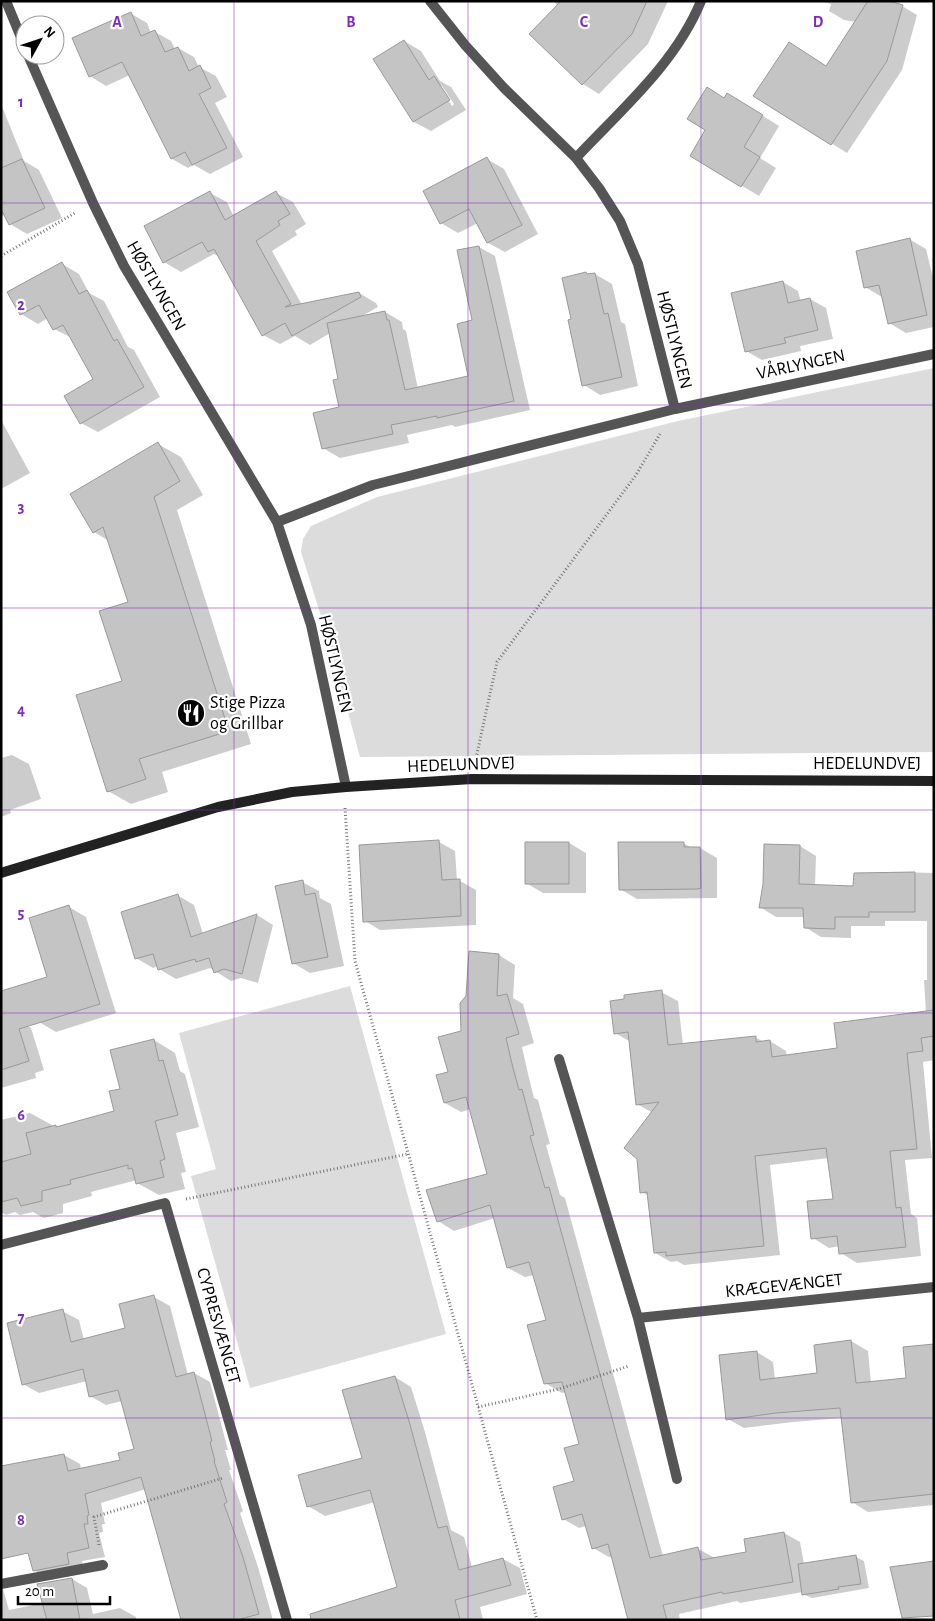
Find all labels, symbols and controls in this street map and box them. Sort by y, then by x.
text: A [112,14,122,30]
text: B [346,14,356,30]
text: C [580,14,589,30]
text: D [813,14,824,30]
north arrow [15,15,65,65]
text: N [41,24,58,41]
text: 1 [18,94,24,110]
street label: HØSTLYNGEN [123,238,189,334]
street label: HØSTLYNGEN [653,289,695,391]
text: 2 [17,297,25,313]
street label: VÅRLYNGEN [755,344,847,383]
text: 3 [18,499,25,515]
street label: HØSTLYNGEN [315,613,355,715]
place label: Stige Pizza og Grillbar [210,694,286,733]
restaurant icon: Stige Pizza og Grillbar [176,698,206,728]
text: 4 [17,702,25,718]
street label: HEDELUNDVEJ [407,754,515,776]
street label: HEDELUNDVEJ [813,755,921,773]
text: 5 [18,905,25,921]
text: 6 [17,1107,25,1123]
street label: CYPRESVÆNGET [193,1266,243,1386]
street label: KRÆGEVÆNGET [724,1271,844,1301]
text: 7 [18,1310,25,1326]
text: 8 [17,1512,25,1528]
scale bar [18,1574,110,1606]
text: 20 m [25,1584,54,1599]

